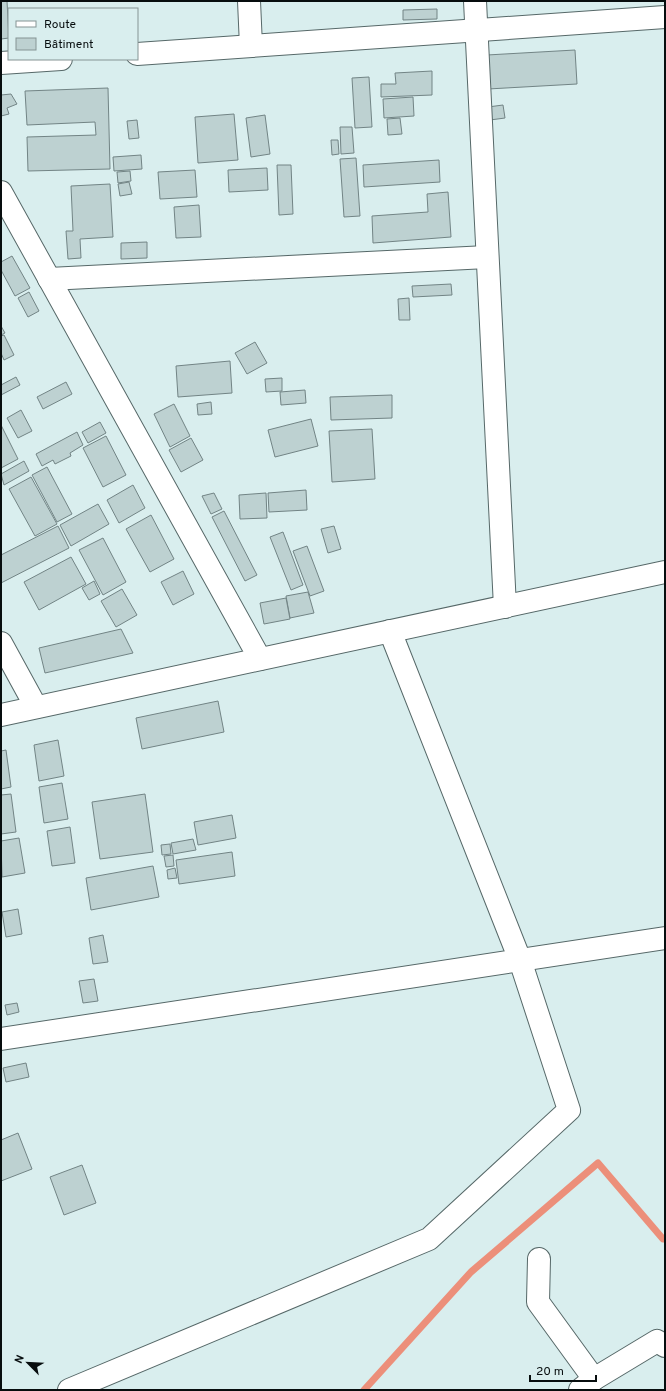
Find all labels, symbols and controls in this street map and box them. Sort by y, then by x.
legend [8,8,138,60]
text: Route [44,17,76,33]
text: Bâtiment [44,37,94,53]
north arrow [8,1343,48,1383]
text: N [12,1353,28,1366]
scale bar [530,1357,596,1383]
text: 20 m [536,1364,564,1380]

